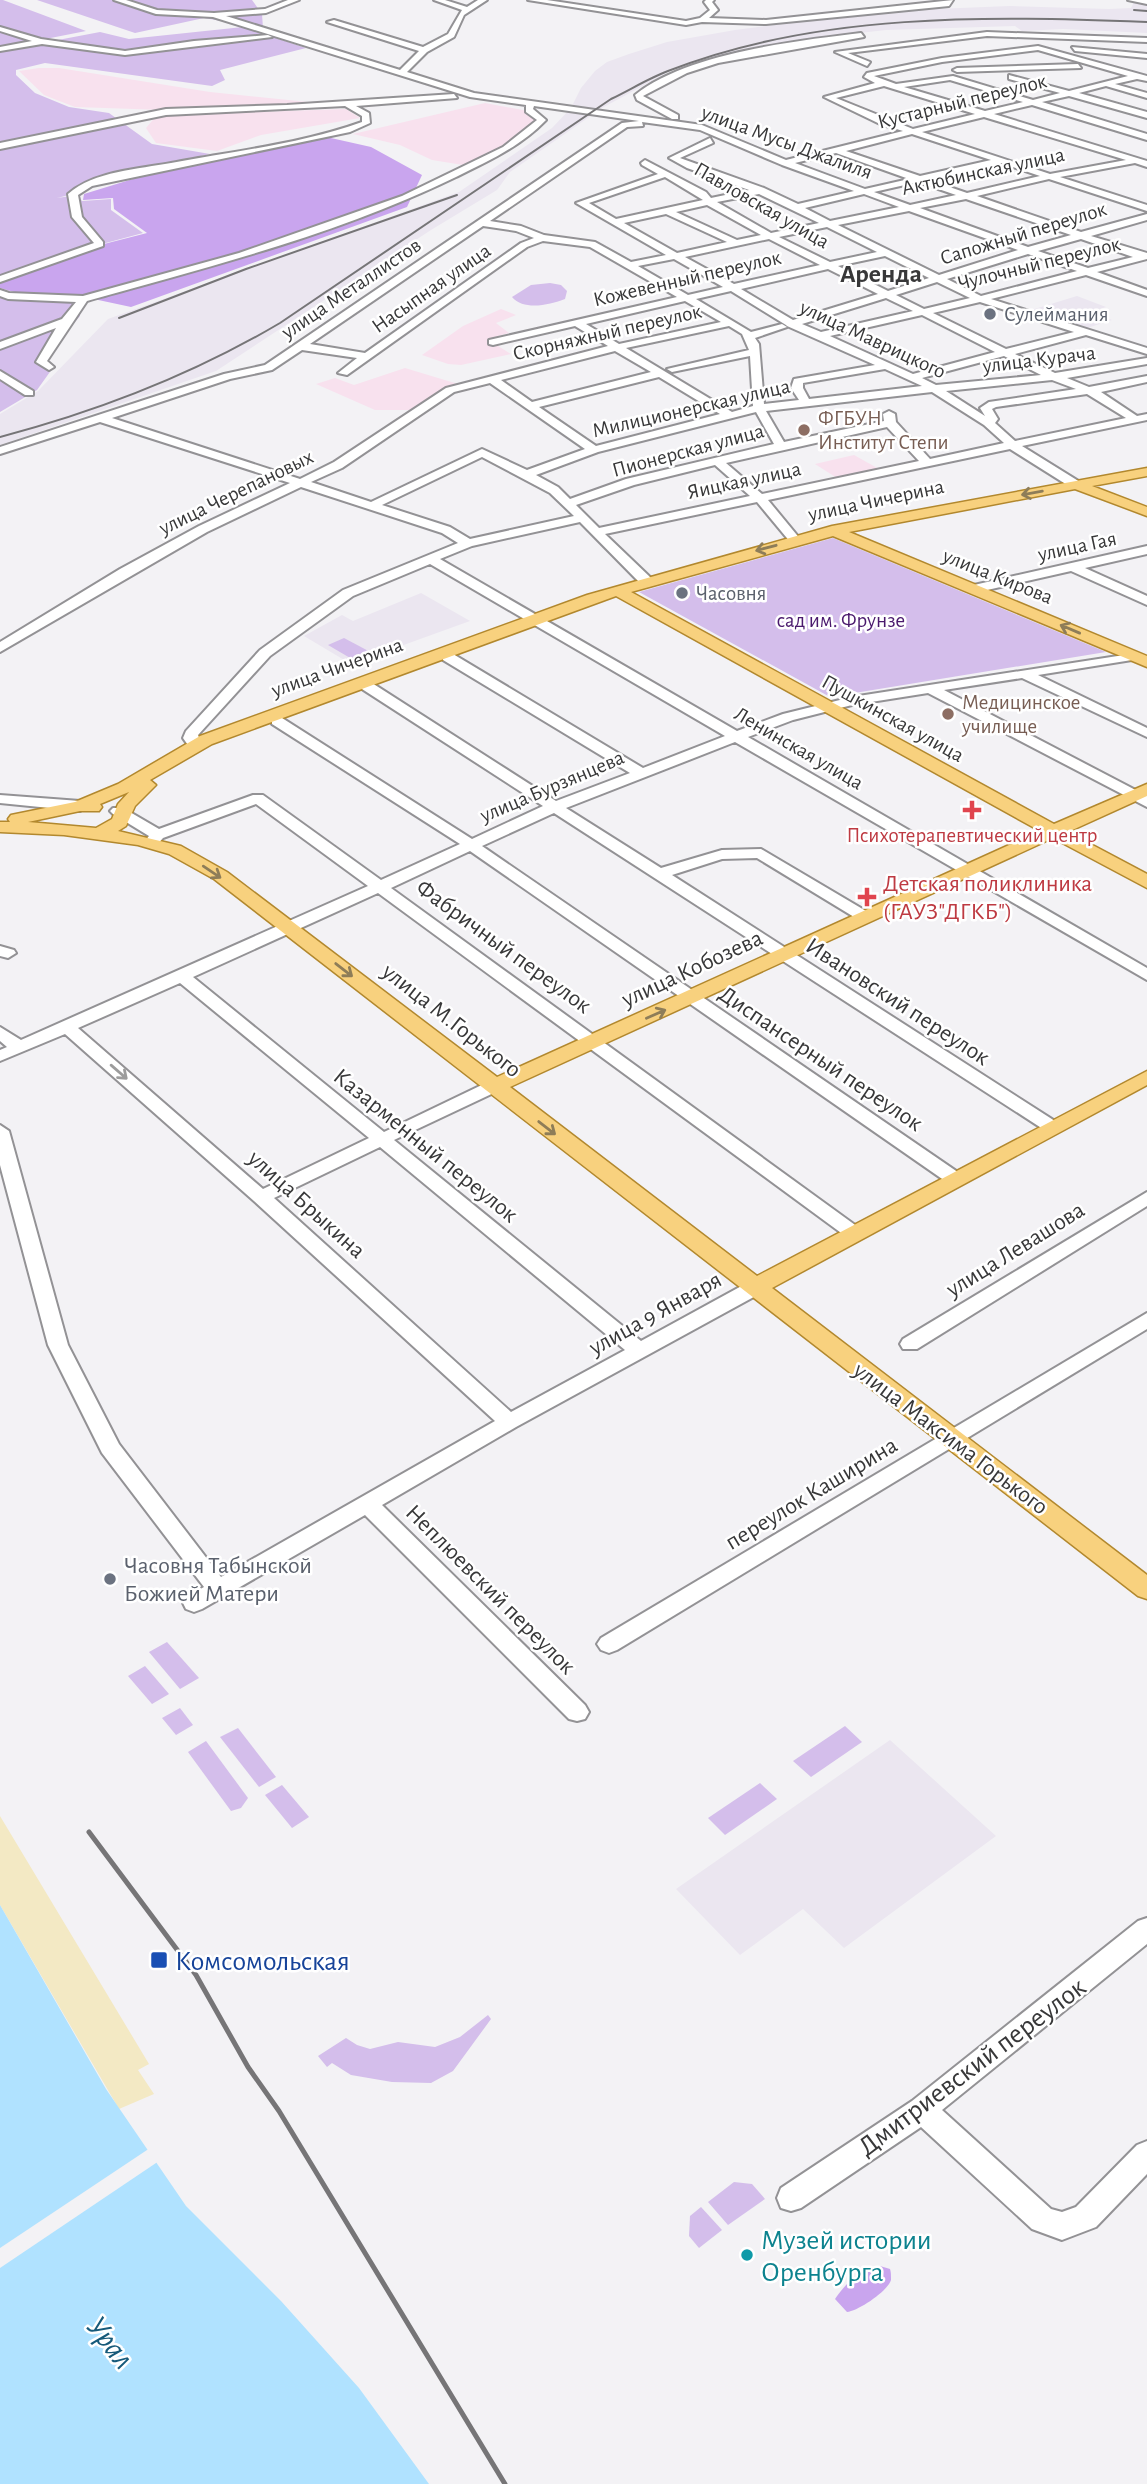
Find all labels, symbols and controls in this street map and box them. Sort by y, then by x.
street label: Кустарный переулок [875,70,1049,133]
street label: улица Мусы Джалиля [698,101,875,183]
street label: Актюбинская улица [900,144,1067,199]
street label: Павловская улица [691,158,833,253]
street label: Сапожный переулок [937,198,1109,269]
street label: Чулочный переулок [956,233,1123,294]
street label: улица Металлистов [277,234,425,343]
street label: Насыпная улица [368,240,495,337]
street label: Кожевенный переулок [591,247,783,310]
district label: Аренда [840,261,922,287]
street label: улица Маврицкого [796,296,949,382]
street label: Скорняжный переулок [511,300,704,364]
place label: Сулеймания [1004,304,1109,325]
marker: Сулеймания [982,306,998,322]
street label: улица Курача [980,342,1097,377]
street label: Милиционерская улица [590,375,793,441]
place label: ФГБУН Институт Степи [818,408,949,453]
street label: Пионерская улица [610,420,767,481]
marker: ФГБУН Институт Степи [796,422,812,438]
street label: улица Черепановых [155,446,317,539]
street label: Яицкая улица [685,458,803,503]
street label: улица Чичерина [805,476,946,525]
one-way arrow [1021,486,1044,500]
street label: улица Гая [1035,528,1118,565]
one-way arrow [755,542,778,555]
street label: улица Кирова [939,545,1056,608]
place label: Часовня [696,583,766,604]
marker: Часовня [674,585,690,601]
park label: сад им. Фрунзе [777,610,905,631]
one-way arrow [1060,621,1081,634]
street label: улица Чичерина [268,634,406,701]
street label: Пушкинская улица [818,671,968,766]
place label: Медицинское училище [961,692,1080,737]
street label: Ленинская улица [731,703,867,794]
marker: Медицинское училище [940,706,956,722]
street label: улица Бурзянцева [476,747,628,827]
marker: Психотерапевтический центр [962,800,982,820]
place label: Психотерапевтический центр [847,825,1097,846]
one-way arrow [202,864,221,879]
place label: Детская поликлиника (ГАУЗ"ДГКБ") [883,872,1092,924]
street label: Фабричный переулок [411,875,595,1018]
marker: Детская поликлиника (ГАУЗ"ДГКБ") [857,887,877,907]
street label: улица Кобозева [617,926,767,1012]
street label: Ивановский переулок [801,934,994,1070]
street label: улица М.Горького [377,959,525,1082]
one-way arrow [334,962,353,977]
street label: Диспансерный переулок [714,982,927,1136]
one-way arrow [645,1006,666,1020]
one-way arrow [109,1063,127,1079]
street label: Казарменный переулок [329,1064,522,1227]
one-way arrow [538,1120,556,1135]
street label: улица Брыкина [242,1145,370,1263]
street label: улица Левашова [941,1198,1089,1302]
street label: улица 9 Января [584,1268,726,1361]
street label: улица Максима Горького [848,1357,1052,1520]
street label: переулок Каширина [721,1433,902,1555]
street label: Неплюевский переулок [401,1500,580,1679]
place label: Часовня Табынской Божией Матери [124,1554,312,1606]
marker: Часовня Табынской Божией Матери [102,1571,118,1587]
place label: Комсомольская [175,1948,350,1976]
marker: Комсомольская [149,1950,169,1970]
street label: Дмитриевский переулок [853,1973,1091,2162]
place label: Музей истории Оренбурга [761,2227,932,2287]
marker: Музей истории Оренбурга [739,2247,755,2263]
water label: Урал [79,2310,140,2375]

